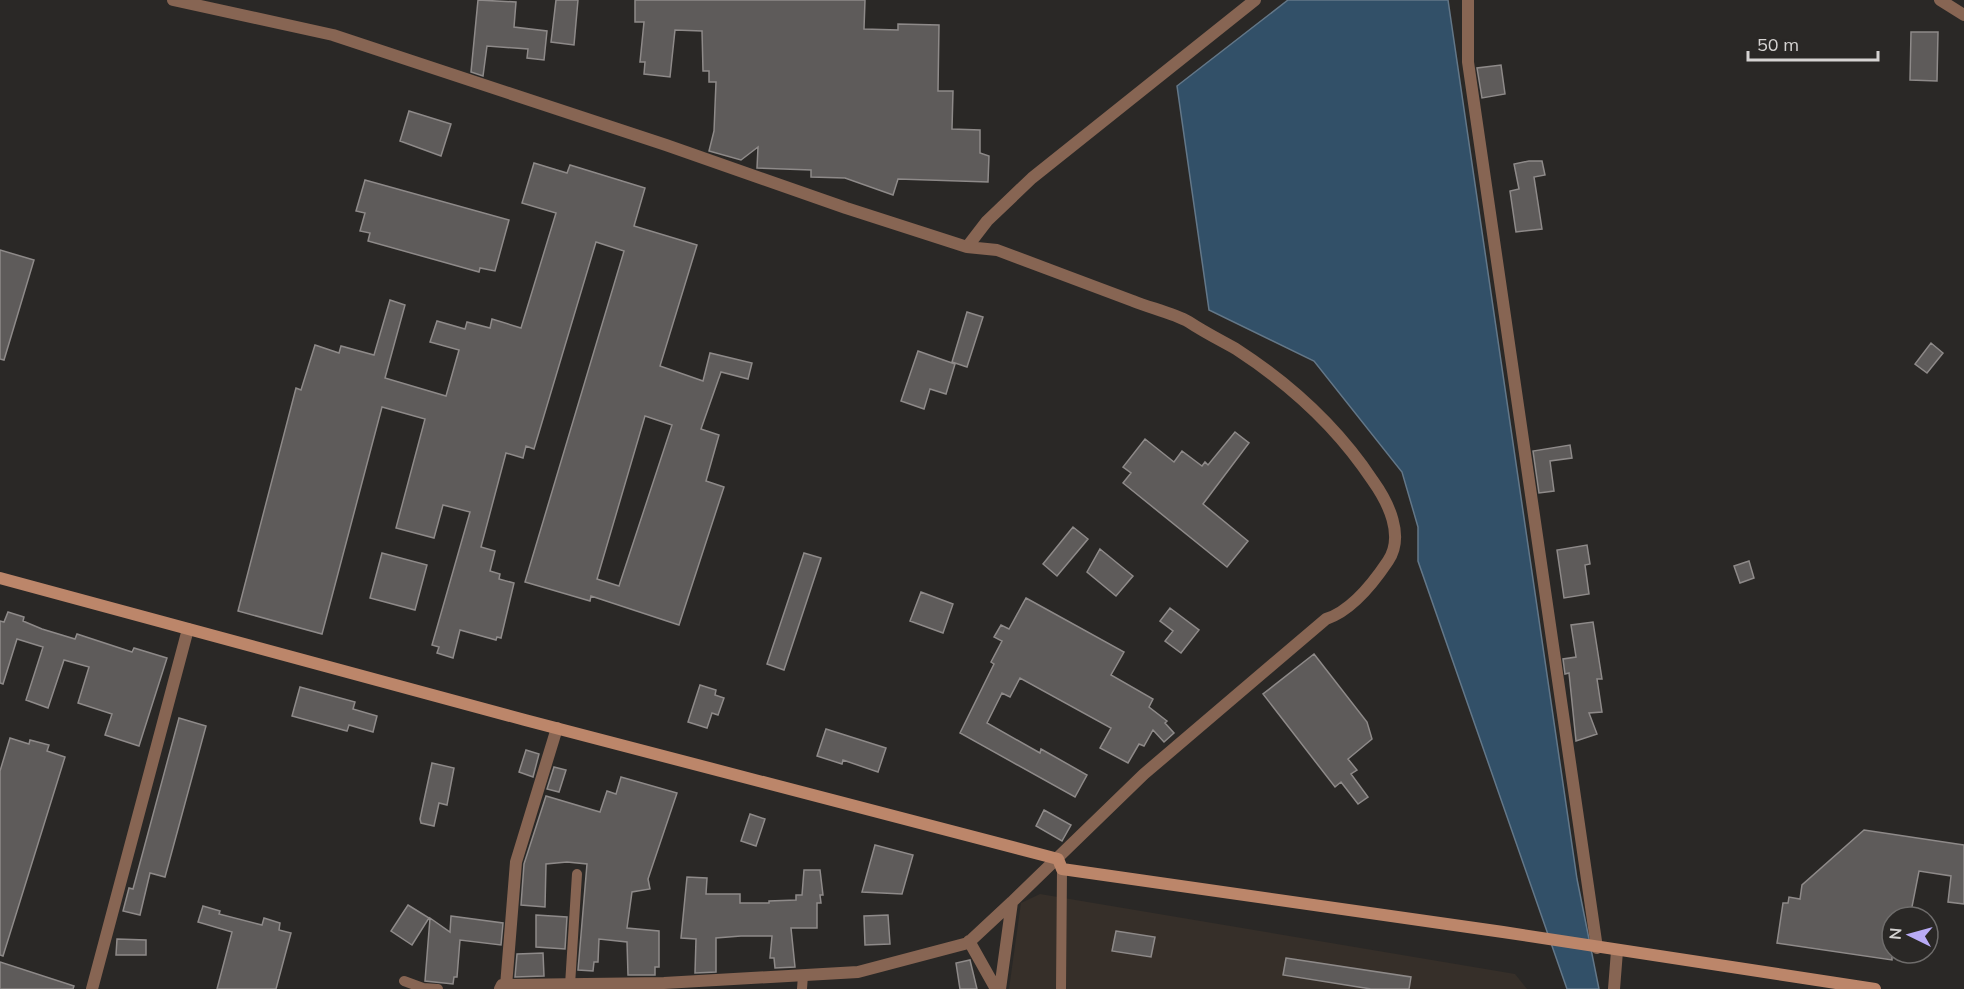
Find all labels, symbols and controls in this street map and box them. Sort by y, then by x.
scale bar [1748,24,1878,62]
text: 50 m [1757,33,1799,56]
north arrow [1880,905,1940,965]
text: N [1885,927,1906,941]

